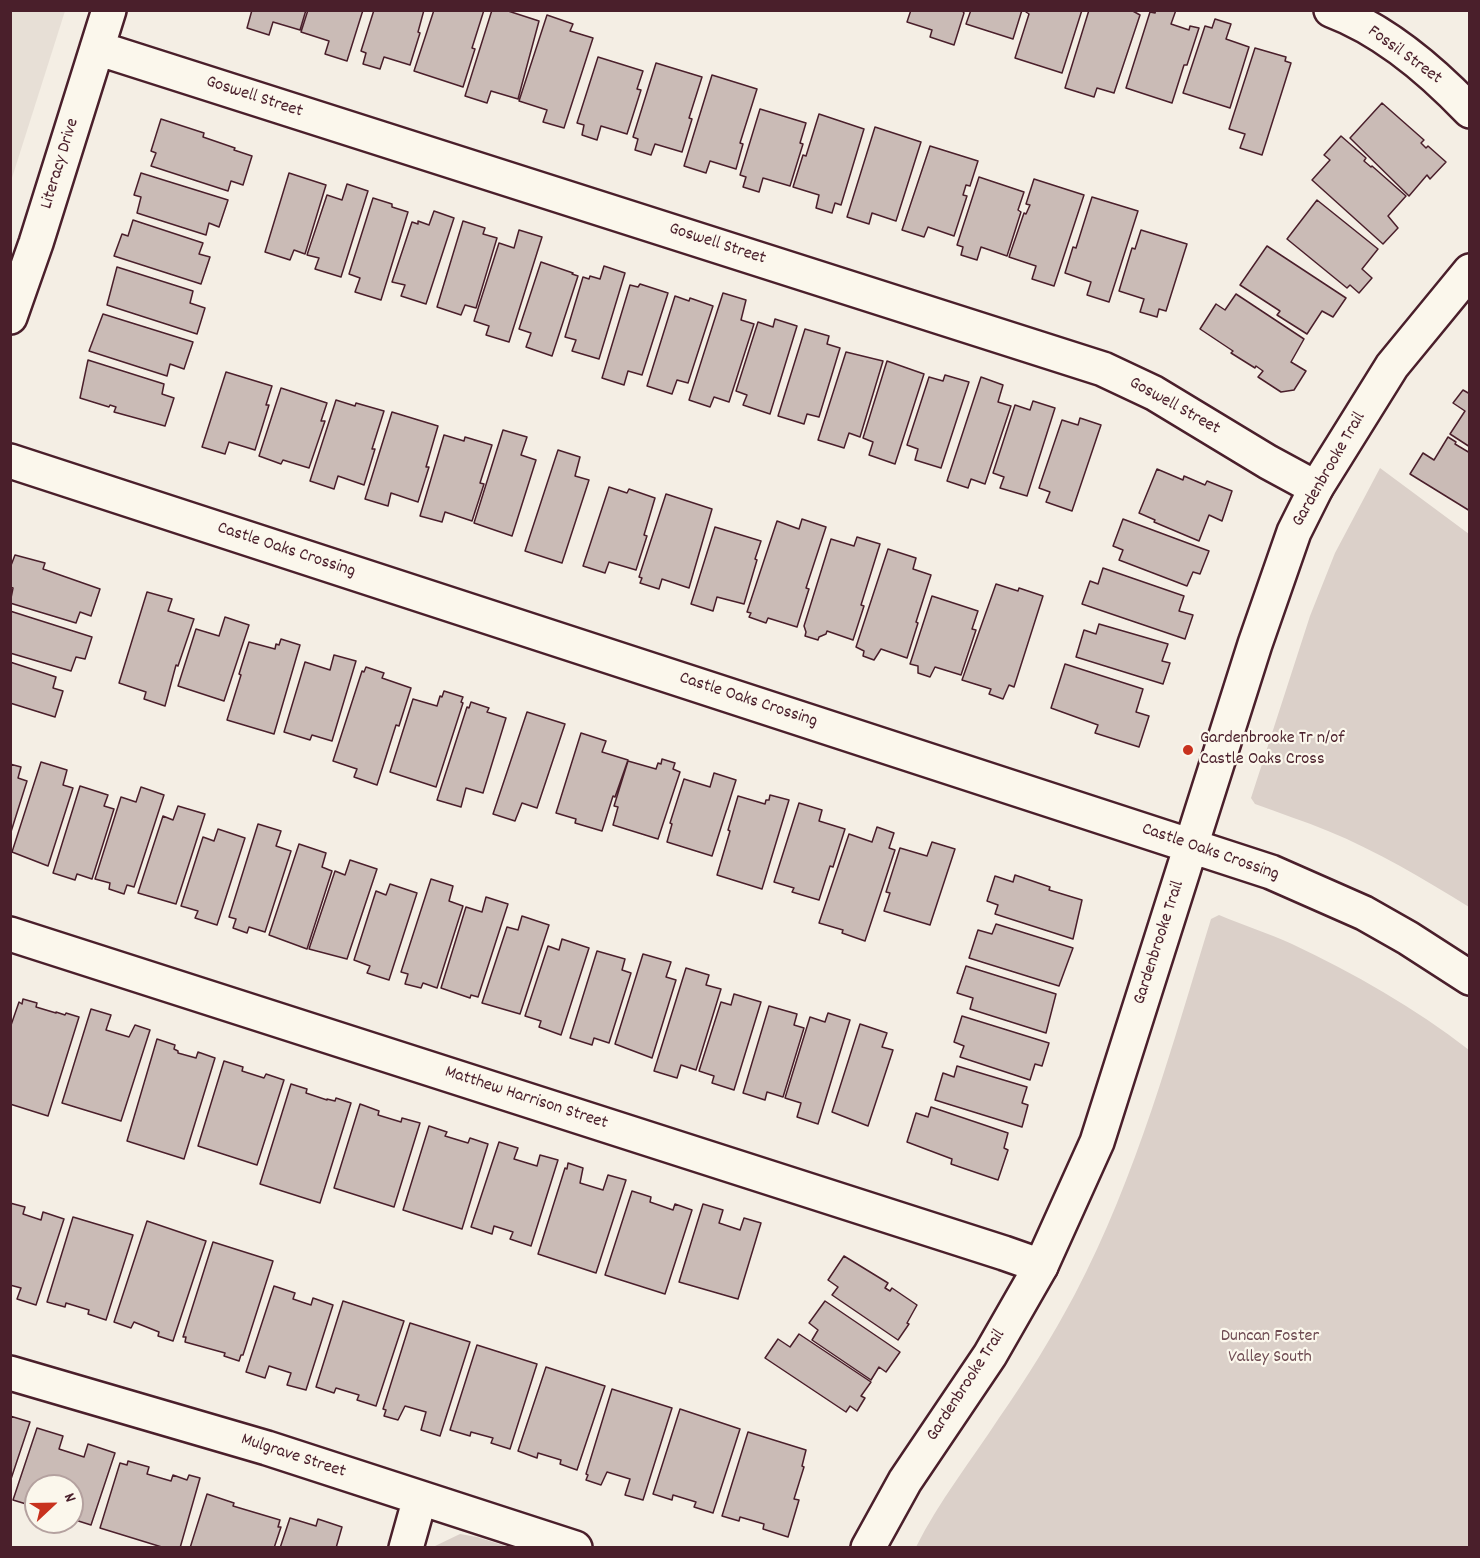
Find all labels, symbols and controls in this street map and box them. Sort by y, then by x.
street label: Fossil Street [1363,22,1445,90]
street label: Goswell Street [203,72,305,124]
street label: Literacy Drive [37,116,85,212]
street label: Goswell Street [666,219,768,271]
street label: Goswell Street [1125,373,1223,441]
street label: Gardenbrooke Trail [1288,409,1372,531]
street label: Castle Oaks Crossing [214,518,358,584]
street label: Castle Oaks Crossing [676,668,820,734]
place label: Gardenbrooke Tr n/of Castle Oaks Cross [1200,729,1345,771]
marker: Gardenbrooke Tr n/of Castle Oaks Cross [1181,743,1195,757]
street label: Castle Oaks Crossing [1138,819,1282,887]
street label: Gardenbrooke Trail [1130,878,1190,1008]
street label: Matthew Harrison Street [442,1062,610,1136]
street label: Gardenbrooke Trail [923,1326,1011,1446]
park label: Duncan Foster Valley South [1221,1327,1319,1370]
street label: Mulgrave Street [238,1430,348,1484]
north arrow [24,1474,84,1534]
text: N [57,1490,81,1506]

